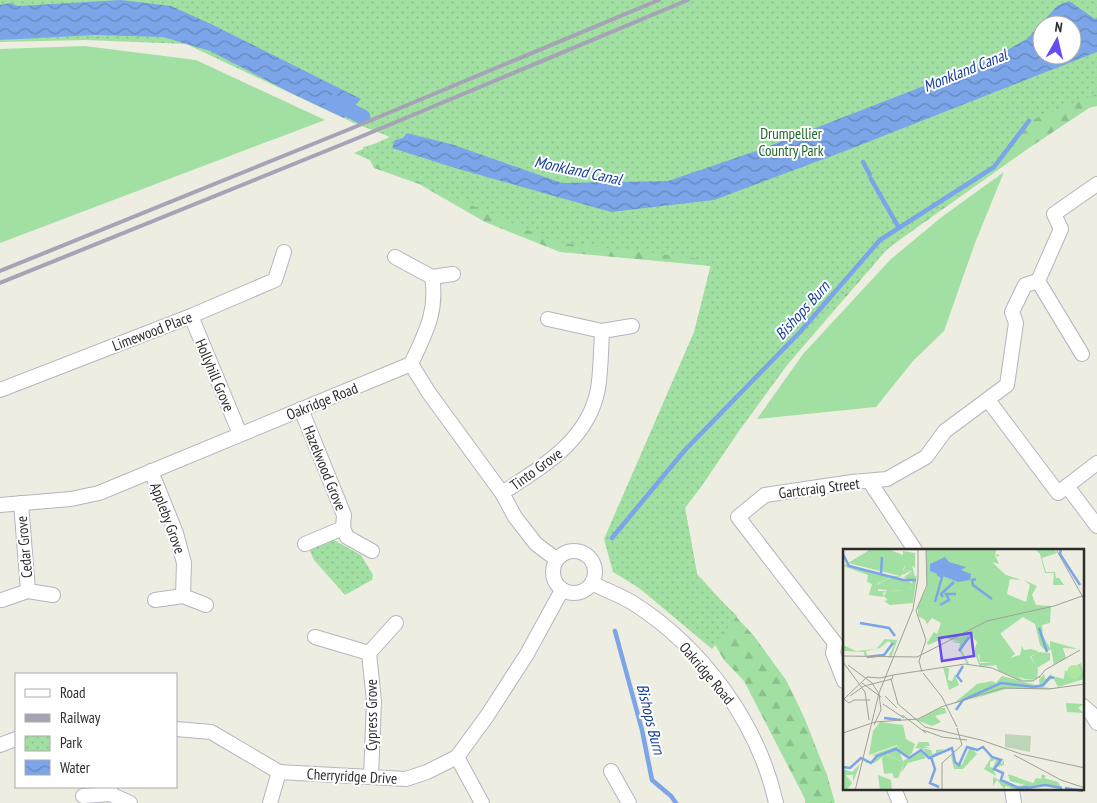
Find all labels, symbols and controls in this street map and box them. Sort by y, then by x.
north arrow [1032,15,1082,65]
text: N [1054,18,1064,37]
water label: Monkland Canal [920,44,1011,96]
park label: Drumpellier Country Park [759,124,824,160]
water label: Monkland Canal [533,151,625,189]
water label: Bishops Burn [770,276,834,343]
street label: Limewood Place [109,307,195,355]
street label: Hollyhill Grove [191,336,239,414]
street label: Oakridge Road [283,378,361,424]
street label: Hazelwood Grove [299,423,351,513]
street label: Tinto Grove [506,444,566,494]
street label: Gartcraig Street [778,474,860,502]
street label: Appleby Grove [146,480,190,556]
street label: Cedar Grove [12,515,36,579]
inset map [843,549,1084,790]
street label: Oakridge Road [675,638,739,708]
legend [15,673,178,788]
street label: Cypress Grove [362,679,381,751]
water label: Bishops Burn [633,682,670,757]
text: Road [60,683,86,702]
text: Railway [60,708,101,727]
text: Park [60,733,82,752]
text: Water [60,758,91,777]
street label: Cherryridge Drive [306,764,398,788]

